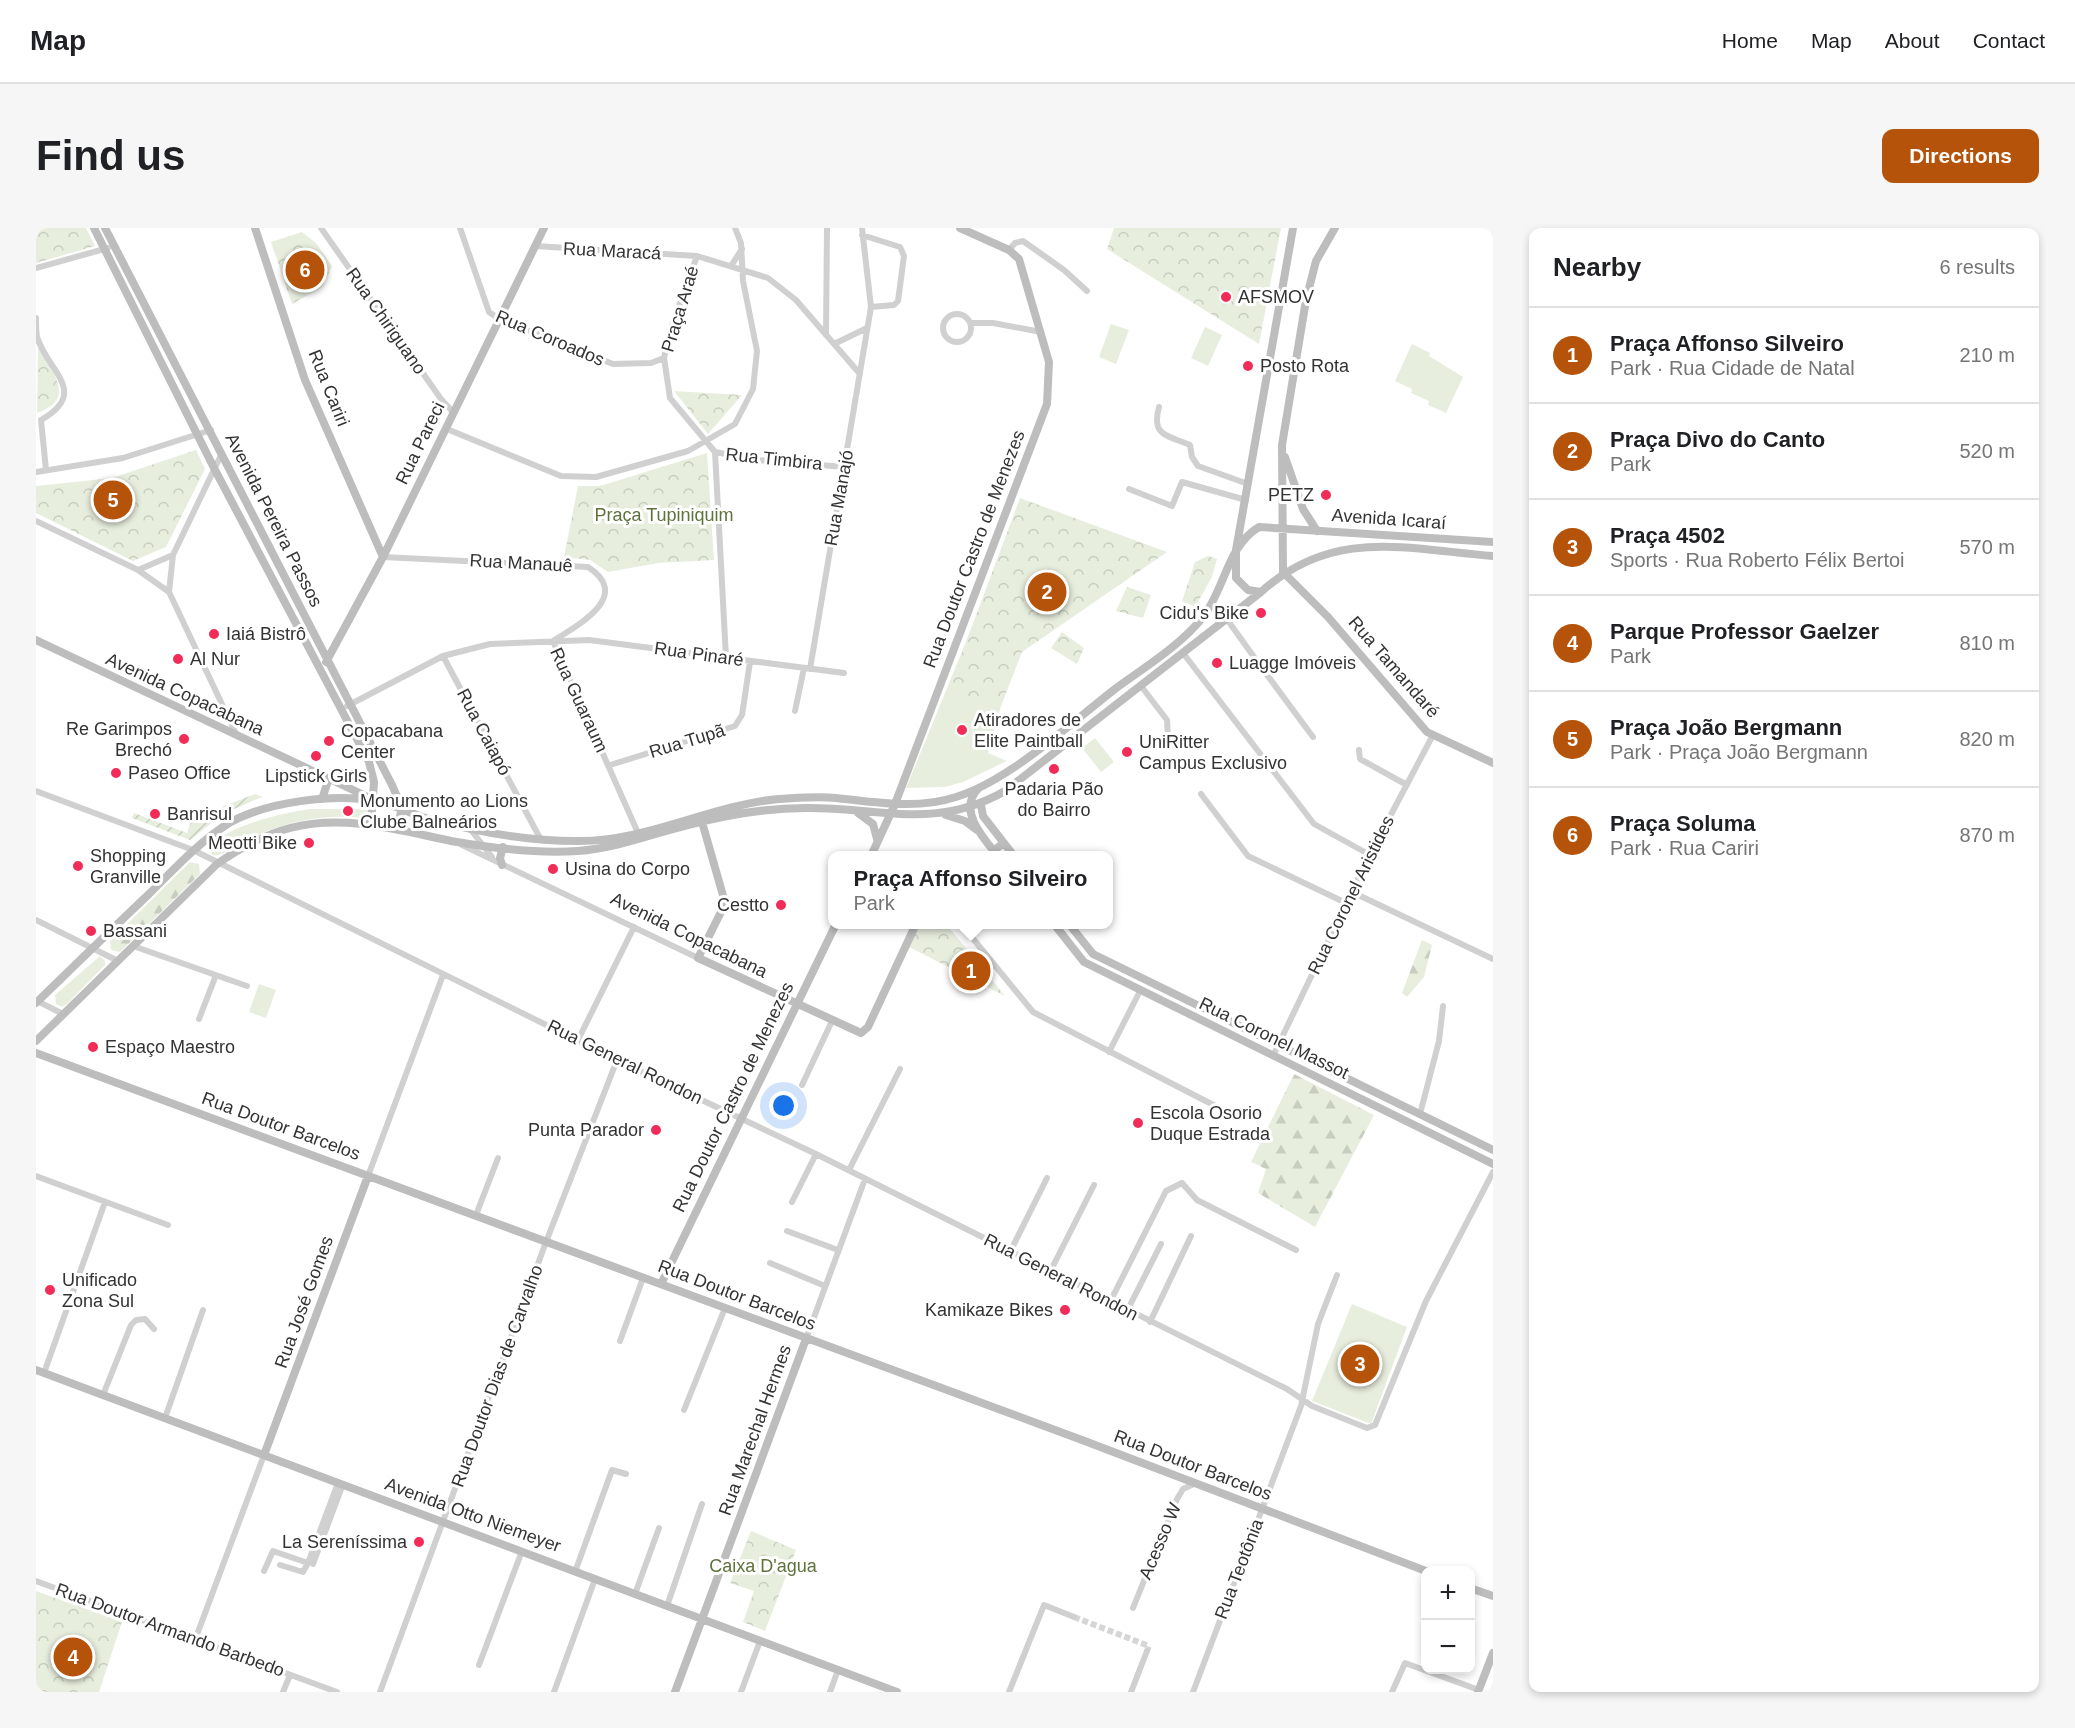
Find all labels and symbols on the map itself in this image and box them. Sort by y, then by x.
street label: Rua Maracá [563,238,662,264]
pin: 6 [286,248,324,292]
street label: Praça Araé [657,263,703,355]
street label: Rua Chiriguano [342,264,430,378]
place label: AFSMOV [1238,287,1314,307]
marker: AFSMOV [1219,290,1233,304]
street label: Rua Coroados [493,306,607,370]
street label: Rua Cariri [305,347,353,429]
place label: Posto Rota [1260,356,1350,376]
marker: Posto Rota [1241,359,1255,373]
street label: Rua Pareci [391,399,449,487]
street label: Rua Doutor Castro de Menezes [919,427,1029,671]
street label: Avenida Pereira Passos [222,430,326,610]
street label: Rua Timbira [725,444,824,474]
street label: Rua Manajó [821,448,857,548]
pin: 5 [94,478,133,522]
place label: PETZ [1268,485,1314,505]
marker: PETZ [1319,488,1333,502]
park label: Praça Tupiniquim [594,505,734,525]
street label: Avenida Icaraí [1331,505,1447,533]
street label: Rua Manauê [469,550,573,576]
pin: 2 [1028,570,1066,614]
place label: Cidu's Bike [1160,603,1249,623]
marker: Cidu's Bike [1254,606,1268,620]
street label: Rua Tamandaré [1345,612,1443,722]
place label: Iaiá Bistrô [226,624,306,644]
marker: Iaiá Bistrô [207,627,221,641]
street label: Rua Pinaré [653,638,745,670]
street label: Rua Guaraum [546,645,612,755]
street label: Avenida Copacabana [103,649,268,740]
place label: Al Nur [190,649,240,669]
marker: Al Nur [171,652,185,666]
place label: Luagge Imóveis [1229,653,1356,673]
marker: Luagge Imóveis [1210,656,1224,670]
street label: Rua Caiapó [453,685,515,779]
place label: Atiradores de Elite Paintball [974,710,1083,751]
place label: Re Garimpos Brechó [66,719,172,760]
street label: Rua Tupã [647,720,728,762]
place label: Copacabana Center [341,721,444,762]
marker: Atiradores de Elite Paintball [955,723,969,737]
marker: Re Garimpos Brechó [177,732,191,746]
place label: UniRitter Campus Exclusivo [1139,732,1287,773]
marker: Copacabana Center [322,734,336,748]
marker: UniRitter Campus Exclusivo [1120,745,1134,759]
marker: Lipstick Girls [309,749,323,763]
marker: Padaria Pão do Bairro [1047,762,1061,776]
place label: Paseo Office [128,763,231,783]
marker: Paseo Office [109,766,123,780]
place label: Lipstick Girls [265,766,367,786]
place label: Padaria Pão do Bairro [1004,779,1104,820]
place label: Monumento ao Lions Clube Balneários [360,791,528,832]
place label: Banrisul [167,804,232,824]
marker: Monumento ao Lions Clube Balneários [341,804,355,818]
marker: Banrisul [148,807,162,821]
street label: Rua Coronel Aristides [1304,812,1398,978]
place label: Meotti Bike [208,833,297,853]
marker: Meotti Bike [302,836,316,850]
place label: Shopping Granville [90,846,166,887]
marker: Shopping Granville [71,859,85,873]
place label: Usina do Corpo [565,859,690,879]
marker: Usina do Corpo [546,862,560,876]
street label: Avenida Copacabana [607,888,771,982]
place label: Cestto [717,895,769,915]
marker: Cestto [774,898,788,912]
place label: Bassani [103,921,167,941]
marker: Bassani [84,924,98,938]
pin: 1 [952,948,990,994]
street label: Rua Doutor Castro de Menezes [669,979,797,1215]
street label: Rua Coronel Massot [1196,993,1352,1083]
street label: Rua General Rondon [544,1016,706,1108]
place label: Espaço Maestro [105,1037,235,1057]
marker: Espaço Maestro [86,1040,100,1054]
street label: Rua Doutor Barcelos [199,1088,363,1164]
your location [769,1091,798,1120]
place label: Escola Osorio Duque Estrada [1150,1103,1271,1144]
marker: Escola Osorio Duque Estrada [1131,1116,1145,1130]
place label: Punta Parador [528,1120,644,1140]
marker: Punta Parador [649,1123,663,1137]
street label: Rua General Rondon [981,1229,1141,1325]
street label: Rua José Gomes [271,1233,337,1371]
street label: Rua Doutor Barcelos [655,1256,819,1334]
street label: Rua Doutor Dias de Carvalho [447,1262,547,1490]
place label: Unificado Zona Sul [62,1270,137,1311]
marker: Unificado Zona Sul [43,1283,57,1297]
place label: Kamikaze Bikes [925,1300,1053,1320]
marker: Kamikaze Bikes [1058,1303,1072,1317]
street label: Rua Marechal Hermes [715,1342,795,1518]
pin: 3 [1340,1342,1380,1386]
street label: Rua Doutor Barcelos [1111,1426,1275,1504]
street label: Avenida Otto Niemeyer [382,1474,564,1556]
street label: Acesso W [1135,1500,1185,1582]
street label: Rua Teotônia [1211,1515,1268,1622]
place label: La Sereníssima [282,1532,408,1552]
marker: La Sereníssima [412,1535,426,1549]
park label: Caixa D'agua [709,1556,818,1576]
street label: Rua Doutor Armando Barbedo [53,1579,287,1681]
pin: 4 [54,1634,93,1680]

